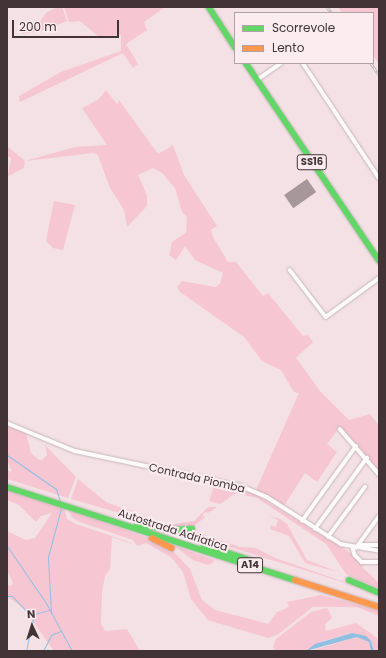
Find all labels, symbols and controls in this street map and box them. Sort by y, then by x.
scale bar [14,12,121,38]
legend [234,12,374,64]
text: 200 m [19,18,57,35]
text: Scorrevole [272,19,335,36]
text: Lento [272,39,304,56]
road number: SS16 [296,154,328,170]
street label: Contrada Piomba [148,461,246,495]
street label: Autostrada Adriatica [117,506,229,554]
road number: A14 [237,557,263,573]
north arrow [12,606,52,646]
text: N [26,606,36,622]

